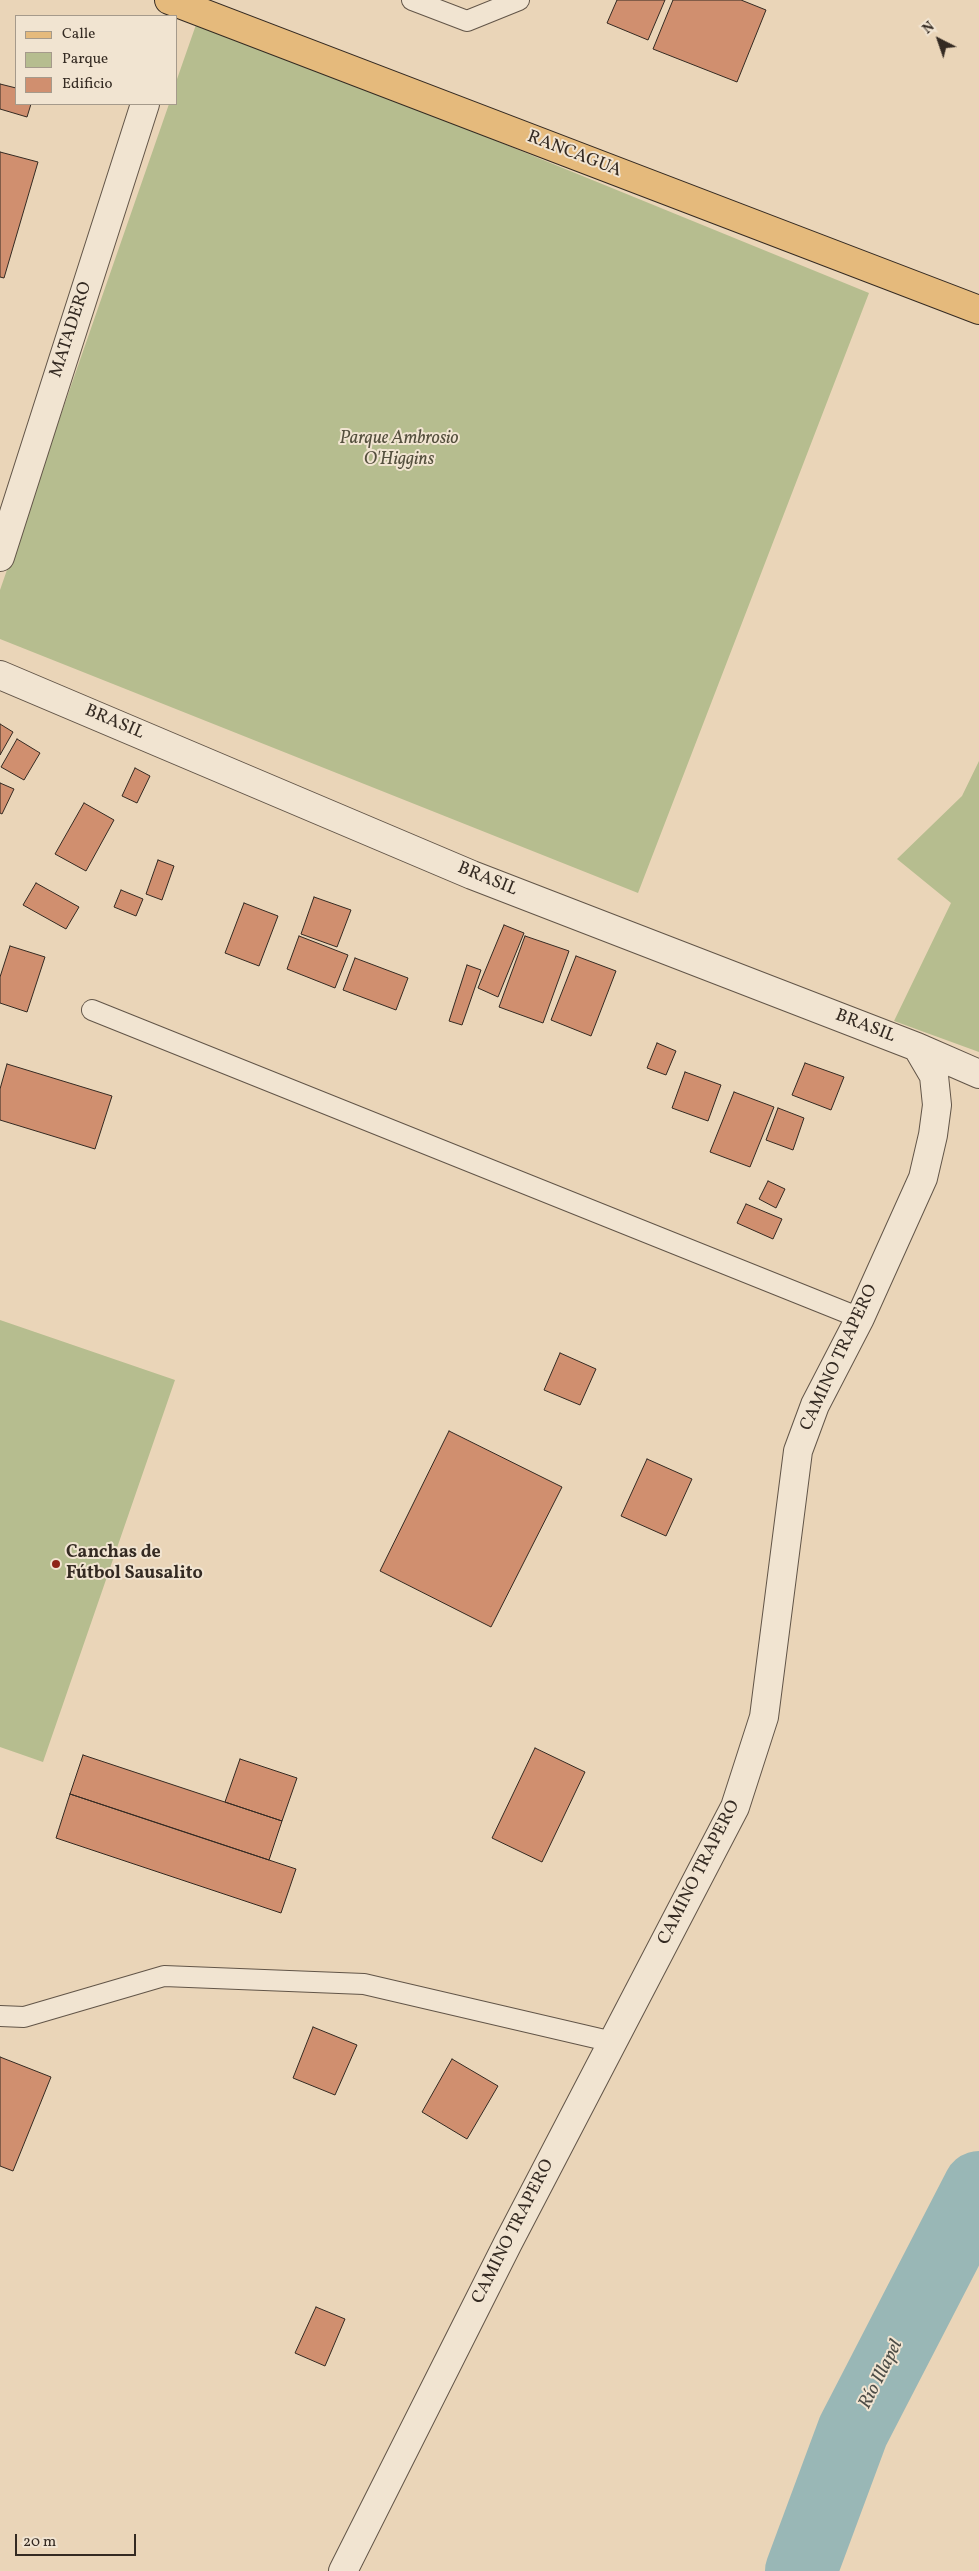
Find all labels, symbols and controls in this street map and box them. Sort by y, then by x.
legend [15,15,178,105]
north arrow [914,15,964,65]
text: N [919,18,939,39]
text: Calle [62,24,95,45]
text: Parque [62,49,108,70]
text: Edificio [62,74,113,95]
street label: RANCAGUA [524,127,624,183]
street label: MATADERO [46,279,98,381]
park label: Parque Ambrosio O'Higgins [339,429,459,472]
street label: BRASIL [81,701,147,745]
street label: BRASIL [454,858,520,902]
street label: BRASIL [832,1006,898,1048]
street label: CAMINO TRAPERO [797,1281,883,1435]
place label: Canchas de Fútbol Sausalito [66,1543,203,1586]
marker: Canchas de Fútbol Sausalito [50,1558,62,1570]
street label: CAMINO TRAPERO [654,1797,746,1949]
street label: CAMINO TRAPERO [468,2156,560,2308]
water label: Río Illapel [855,2337,909,2413]
scale bar [18,2524,139,2556]
text: 20 m [23,2532,56,2553]

